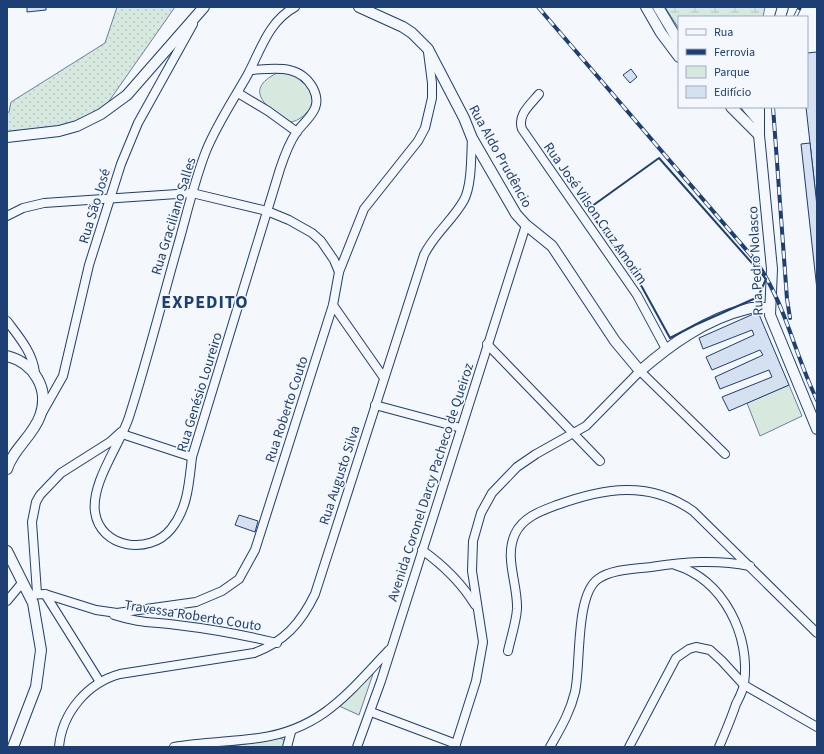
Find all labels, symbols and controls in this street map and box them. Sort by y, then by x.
legend [678,16,808,108]
text: Rua [714,24,733,41]
text: Ferrovia [714,44,755,61]
text: Parque [714,64,750,81]
text: Edifício [714,84,751,101]
street label: Rua Aldo Prudêncio [464,101,537,212]
street label: Rua José Vilson Cruz Amorim [538,138,652,289]
street label: Rua Graciliano Salles [147,155,201,278]
street label: Rua São José [74,166,116,246]
street label: Rua Pedro Nolasco [743,206,769,316]
district label: EXPEDITO [161,290,249,315]
street label: Rua Genésio Loureiro [172,330,228,455]
street label: Rua Roberto Couto [260,354,314,465]
street label: Avenida Coronel Darcy Pacheco de Queiroz [383,361,479,604]
street label: Rua Augusto Silva [314,423,365,528]
street label: Travessa Roberto Couto [123,595,263,637]

